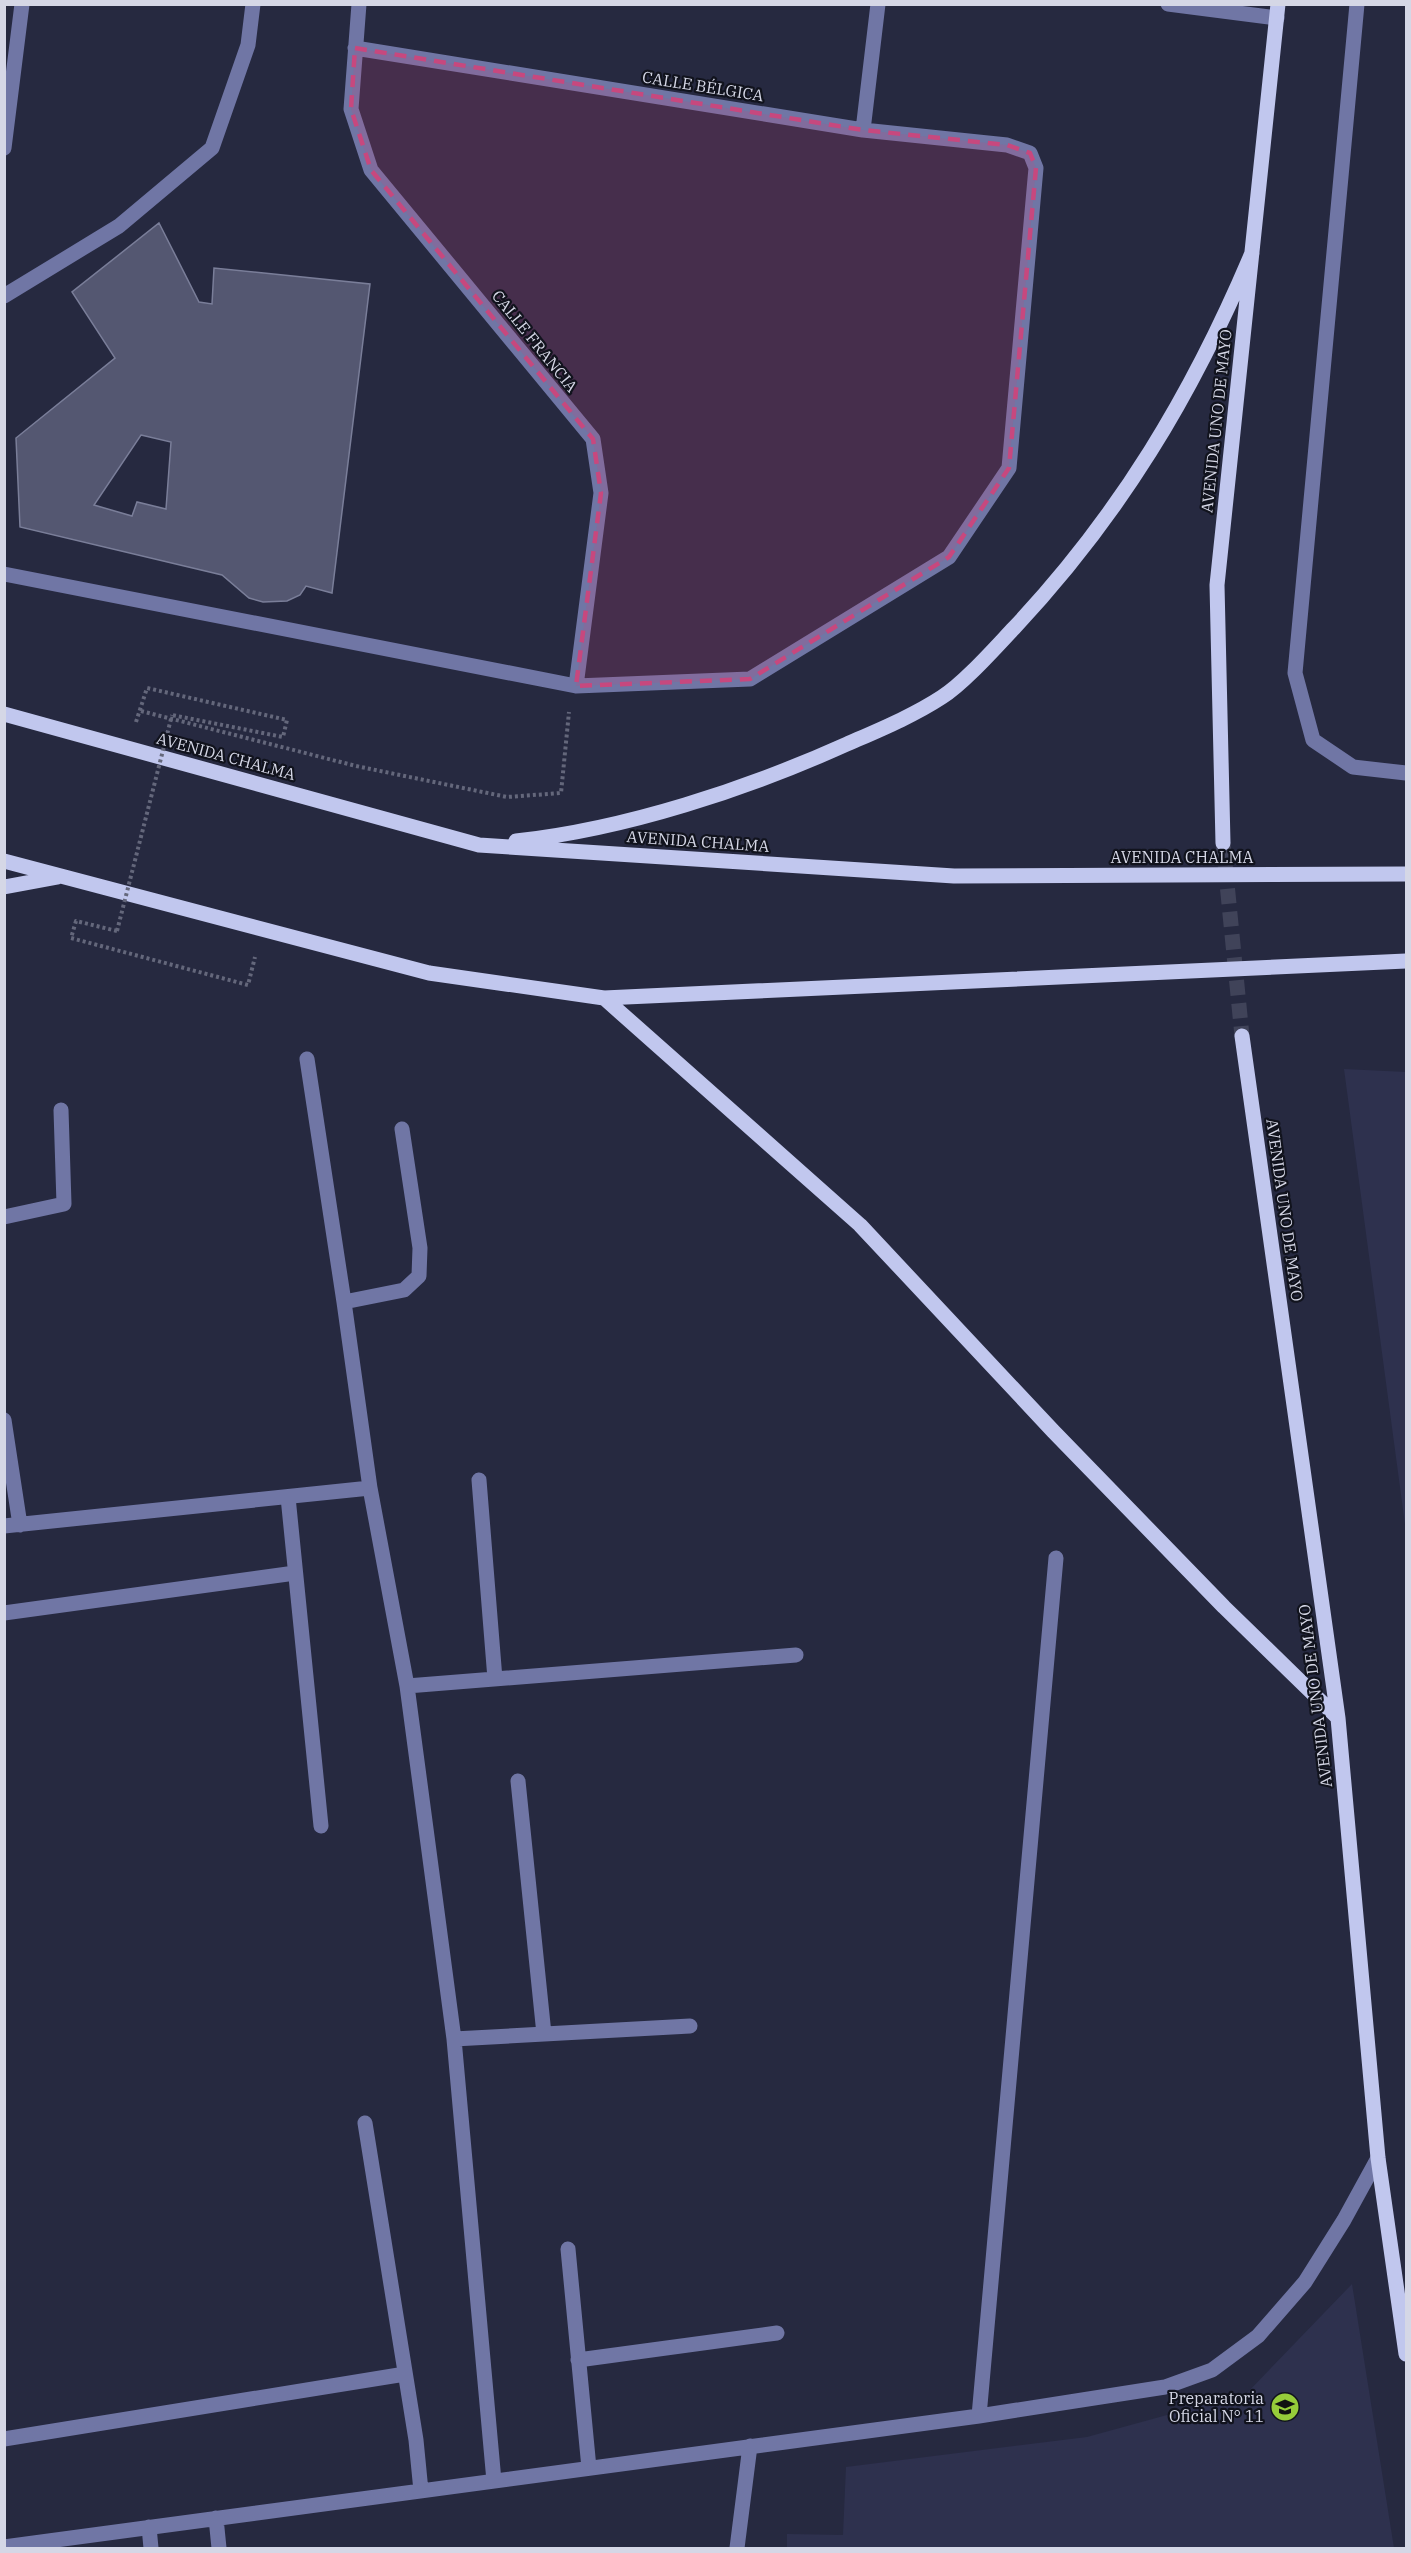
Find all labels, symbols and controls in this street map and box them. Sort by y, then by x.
street label: CALLE BÉLGICA [641,66,765,105]
street label: CALLE FRANCIA [488,286,582,396]
street label: AVENIDA UNO DE MAYO [1196,328,1236,514]
street label: AVENIDA CHALMA [154,728,298,784]
street label: AVENIDA CHALMA [626,826,770,856]
street label: AVENIDA CHALMA [1110,847,1254,867]
street label: AVENIDA UNO DE MAYO [1262,1117,1308,1303]
street label: AVENIDA UNO DE MAYO [1294,1603,1336,1789]
place label: Preparatoria Oficial N° 11 [1169,2388,1264,2426]
school or university icon: Preparatoria Oficial N° 11 [1269,2391,1301,2423]

